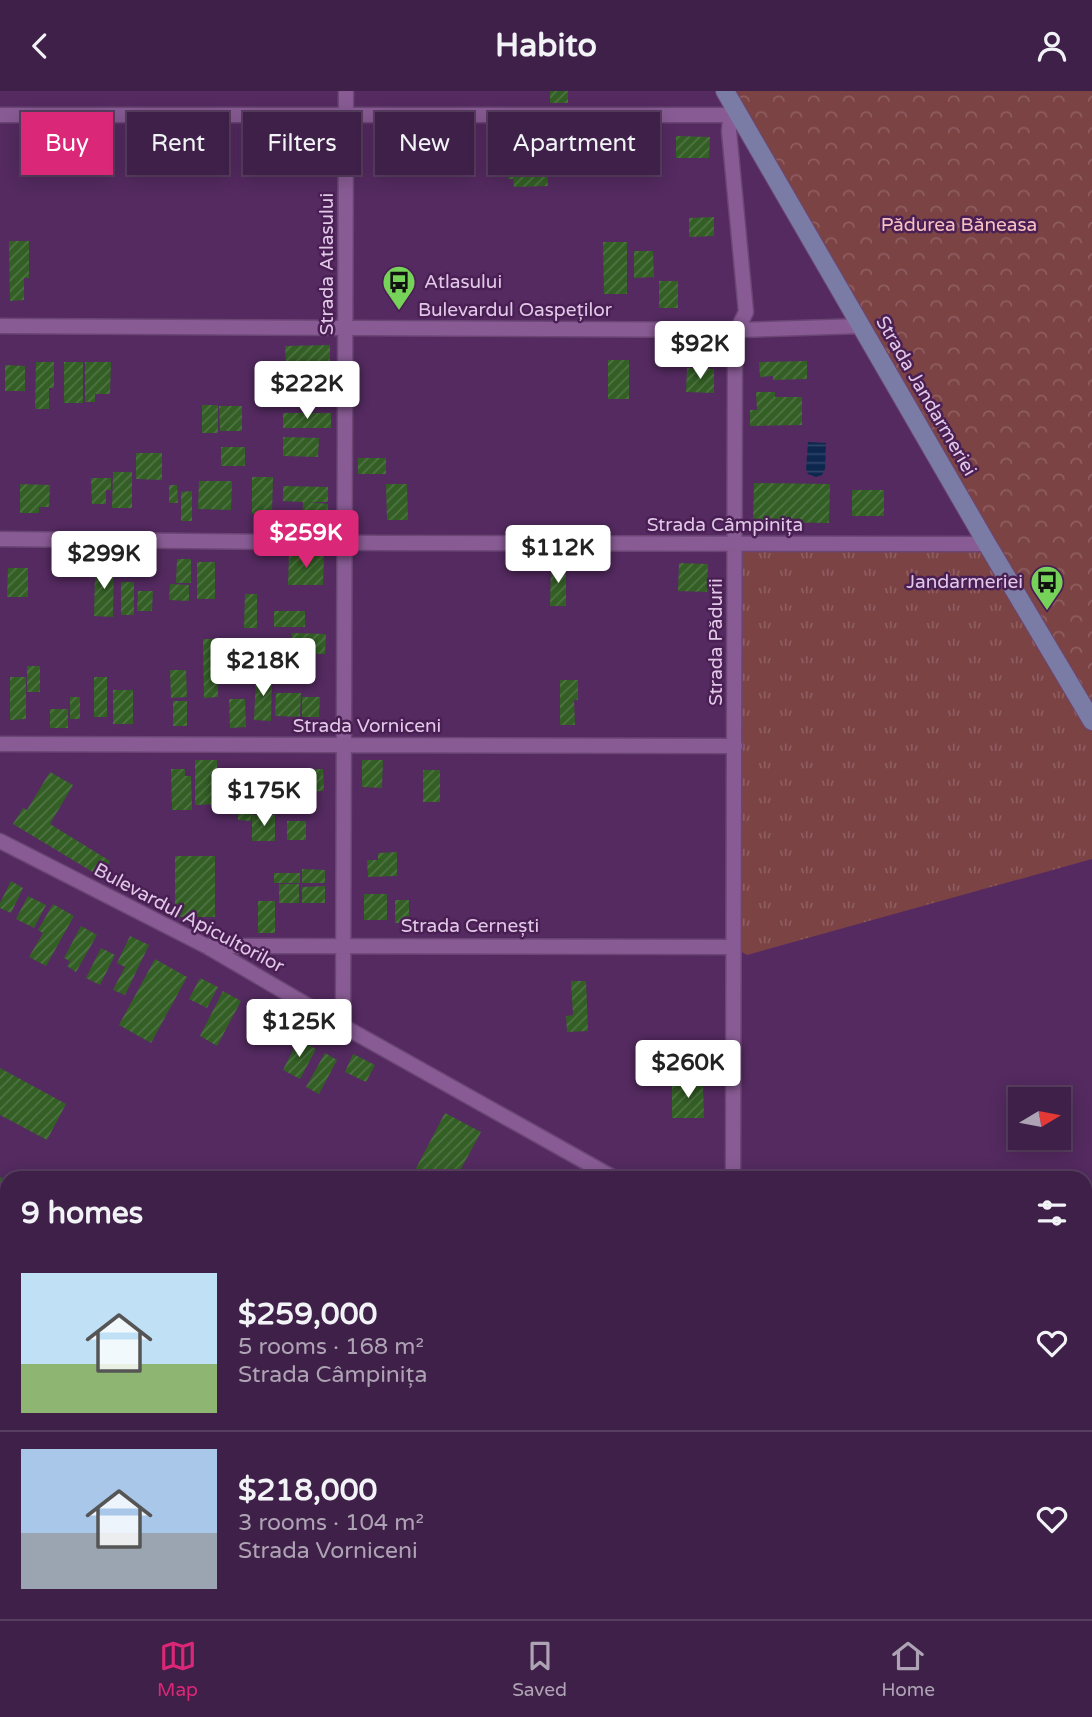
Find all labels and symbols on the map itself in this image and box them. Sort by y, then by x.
street label: Strada Atlasului [316,193,338,335]
park label: Pădurea Băneasa [881,214,1037,236]
bus stop icon: Atlasului [380,263,418,312]
place label: Atlasului [424,271,502,293]
street label: Bulevardul Oaspeților [418,299,613,321]
street label: Strada Jandarmeriei [871,312,981,480]
pin: $92K [659,321,741,381]
pin: $222K [258,361,356,421]
pin: $259K [257,511,355,570]
street label: Strada Câmpinița [647,514,803,536]
pin: $112K [509,525,607,585]
pin: $299K [55,531,153,591]
bus stop icon: Jandarmeriei [1028,563,1066,612]
place label: Jandarmeriei [906,571,1023,593]
street label: Strada Pădurii [705,578,727,706]
pin: $218K [214,639,312,698]
street label: Strada Vorniceni [293,715,441,737]
pin: $175K [215,769,313,828]
street label: Bulevardul Apicultorilor [90,858,289,978]
street label: Strada Cernești [401,915,539,937]
pin: $125K [250,999,348,1059]
pin: $260K [639,1041,737,1100]
north arrow [1008,1087,1071,1150]

